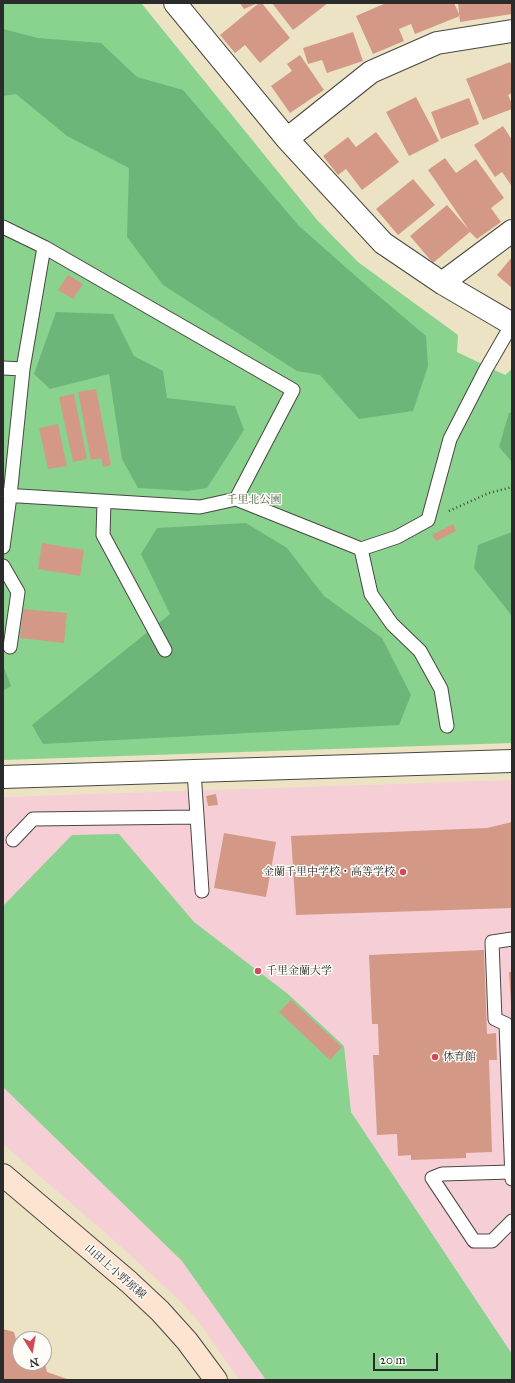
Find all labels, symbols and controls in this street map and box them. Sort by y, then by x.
park label: 千里北公園 [227,493,281,507]
place label: 金蘭千里中学校・高等学校 [263,865,395,879]
marker: 金蘭千里中学校・高等学校 [398,867,408,877]
place label: 千里金蘭大学 [266,964,332,978]
marker: 千里金蘭大学 [253,966,263,976]
place label: 体育館 [443,1050,476,1064]
marker: 体育館 [430,1052,440,1062]
street label: 山田上小野原線 [82,1242,148,1302]
north arrow [12,1331,52,1371]
scale bar [375,1345,440,1371]
text: 20 m [380,1353,406,1367]
text: N [28,1355,40,1370]

